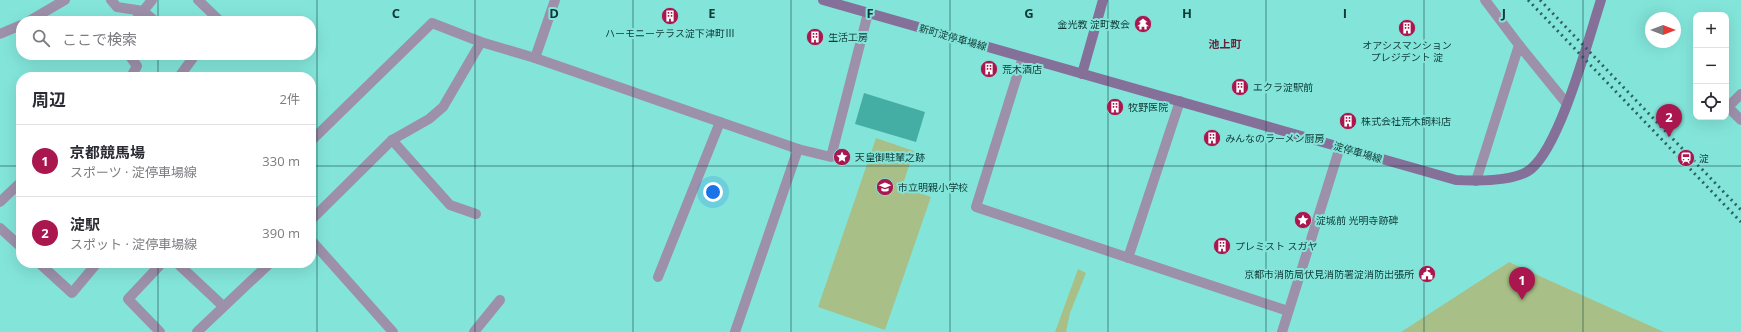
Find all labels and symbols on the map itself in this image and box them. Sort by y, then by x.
text: C [392,4,400,22]
text: D [549,4,559,22]
text: E [708,4,716,22]
text: F [866,4,874,22]
text: G [1024,4,1034,22]
text: H [1182,4,1192,22]
text: I [1343,4,1347,22]
text: J [1501,4,1506,22]
building icon: ハーモニーテラス淀下津町Ⅲ [660,6,680,26]
north arrow [1645,12,1681,48]
temple icon: 金光教 淀町教会 [1133,14,1153,34]
place label: 金光教 淀町教会 [1057,17,1130,31]
building icon: オアシスマンション プレジデント 淀 [1397,18,1417,38]
street label: 新町淀停車場線 [917,21,989,53]
place label: ハーモニーテラス淀下津町Ⅲ [605,26,735,40]
building icon: 生活工房 [805,27,825,47]
place label: 生活工房 [828,30,868,44]
district label: 池上町 [1209,36,1242,51]
place label: オアシスマンション プレジデント 淀 [1362,38,1452,64]
building icon: 荒木酒店 [979,59,999,79]
place label: 荒木酒店 [1002,62,1042,76]
building icon: エクラ淀駅前 [1230,77,1250,97]
place label: エクラ淀駅前 [1253,80,1313,94]
building icon: 牧野医院 [1105,97,1125,117]
place label: 牧野医院 [1128,100,1168,114]
pin: 2 [1656,104,1682,137]
building icon: 株式会社荒木飼料店 [1338,111,1358,131]
place label: 株式会社荒木飼料店 [1361,114,1451,128]
building icon: みんなのラーメン厨房 [1202,128,1222,148]
place label: みんなのラーメン厨房 [1225,131,1325,145]
street label: 淀停車場線 [1332,138,1384,166]
place icon: 天皇御駐輦之跡 [832,147,852,167]
station icon: 淀 [1676,148,1696,168]
place label: 天皇御駐輦之跡 [855,150,925,164]
place label: 淀 [1699,151,1709,165]
school or university icon: 市立明親小学校 [875,177,895,197]
place label: 市立明親小学校 [898,180,968,194]
your location [703,182,723,202]
place icon: 淀城前 光明寺跡碑 [1293,210,1313,230]
place label: 淀城前 光明寺跡碑 [1316,213,1399,227]
building icon: プレミスト スガヤ [1212,236,1232,256]
place label: プレミスト スガヤ [1235,239,1318,253]
public building icon: 京都市消防局伏見消防署淀消防出張所 [1417,264,1437,284]
place label: 京都市消防局伏見消防署淀消防出張所 [1244,267,1414,281]
pin: 1 [1509,267,1535,300]

